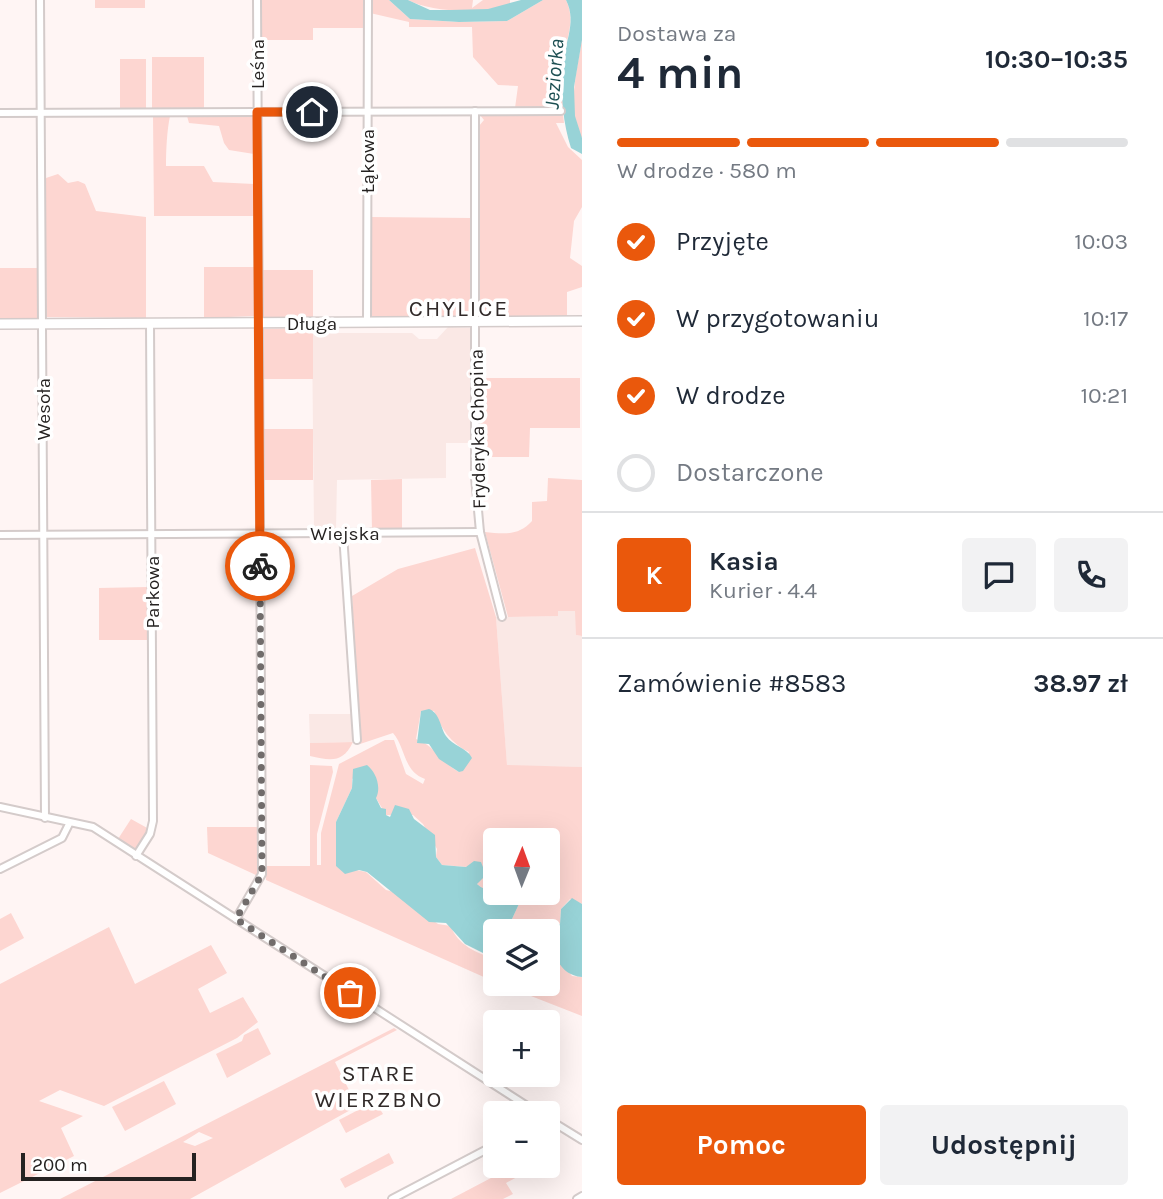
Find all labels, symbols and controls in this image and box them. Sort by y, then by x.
text: Dostawa za [617,20,737,47]
water label: Jeziorka [540,38,568,110]
street label: Leśna [247,39,269,89]
text: 10:30–10:35 [985,44,1128,75]
text: 4 min [617,46,743,100]
pin [282,82,342,142]
icon: home [293,93,331,131]
street label: Łąkowa [357,129,379,193]
text: W drodze · 580 m [617,157,797,184]
icon: check [617,223,655,261]
text: Przyjęte [676,226,769,257]
text: 10:03 [1074,228,1128,255]
district label: CHYLICE [409,295,509,322]
icon: check [617,300,655,338]
text: W przygotowaniu [676,303,879,334]
text: 10:17 [1083,305,1128,332]
street label: Długa [287,313,337,335]
street label: Fryderyka Chopina [466,349,490,509]
icon: check [617,377,655,415]
street label: Wesoła [33,378,55,440]
text: W drodze [676,380,786,411]
text: 10:21 [1081,382,1128,409]
text: Dostarczone [676,457,824,488]
street label: Wiejska [310,523,380,545]
courier [225,531,295,601]
button: chat [962,538,1036,612]
button: phone [1054,538,1128,612]
text: Kasia [709,546,779,577]
icon: bike [241,547,279,585]
street label: Parkowa [142,555,164,629]
text: K [645,560,663,591]
text: Kurier · 4.4 [709,577,817,604]
text: Zamówienie #8583 [617,668,846,699]
text: 38.97 zł [1033,668,1128,699]
north arrow [483,828,560,905]
map controls [483,828,560,1178]
button: layers [483,919,560,996]
pin [320,963,380,1023]
icon: bag [331,974,369,1012]
button: + [483,1010,560,1087]
district label: STARE WIERZBNO [315,1060,443,1113]
button: − [483,1101,560,1178]
button: Pomoc [617,1105,866,1185]
button: Udostępnij [880,1105,1128,1185]
scale bar [21,1150,196,1182]
text: 200 m [32,1154,88,1176]

